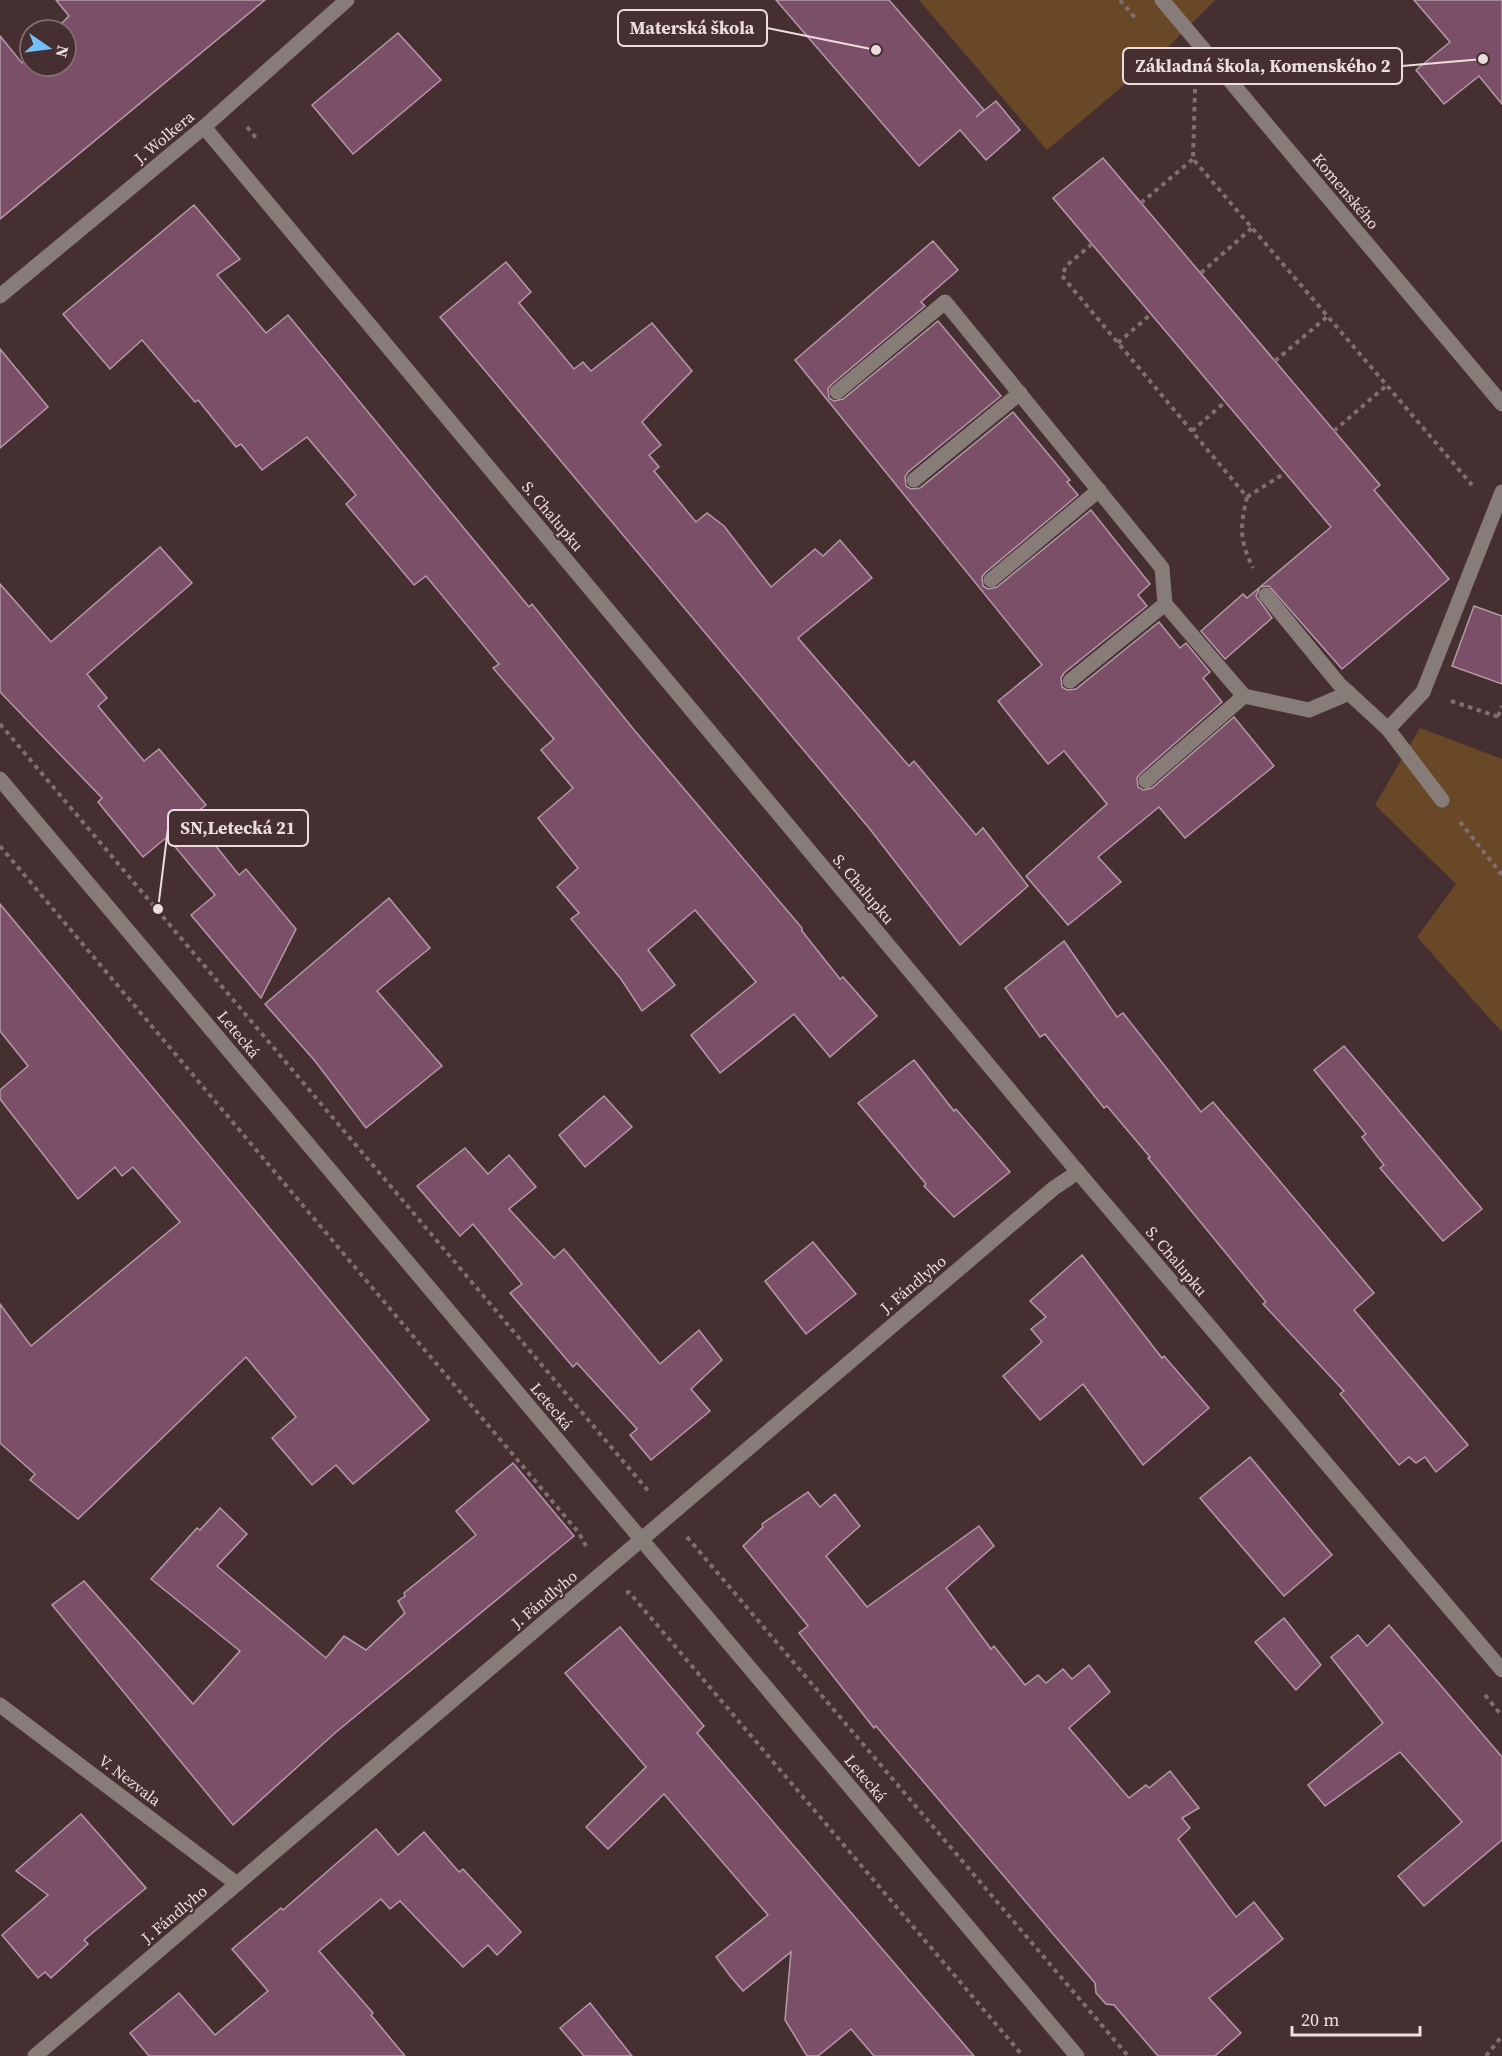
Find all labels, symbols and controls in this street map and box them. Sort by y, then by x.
callout: Materská škola [618,10,767,46]
text: Materská škola [630,15,755,40]
north arrow [18,18,78,78]
text: N [50,43,75,60]
callout: Základná škola, Komenského 2 [1123,48,1402,84]
text: Základná škola, Komenského 2 [1136,53,1391,78]
street label: J. Wolkera [129,105,199,169]
street label: Komenského [1308,148,1384,234]
street label: S. Chalupku [517,476,589,556]
callout: SN,Letecká 21 [168,810,308,846]
text: SN,Letecká 21 [180,815,296,840]
street label: S. Chalupku [828,849,900,929]
street label: Letecká [213,1006,266,1063]
street label: S. Chalupku [1141,1221,1213,1301]
street label: J. Fándlyho [875,1250,951,1319]
street label: Letecká [526,1378,579,1435]
street label: J. Fándlyho [506,1565,582,1634]
street label: V. Nezvala [94,1749,166,1811]
street label: Letecká [840,1750,893,1807]
street label: J. Fándlyho [136,1880,212,1949]
scale bar [1292,1999,1420,2037]
text: 20 m [1301,2007,1339,2032]

